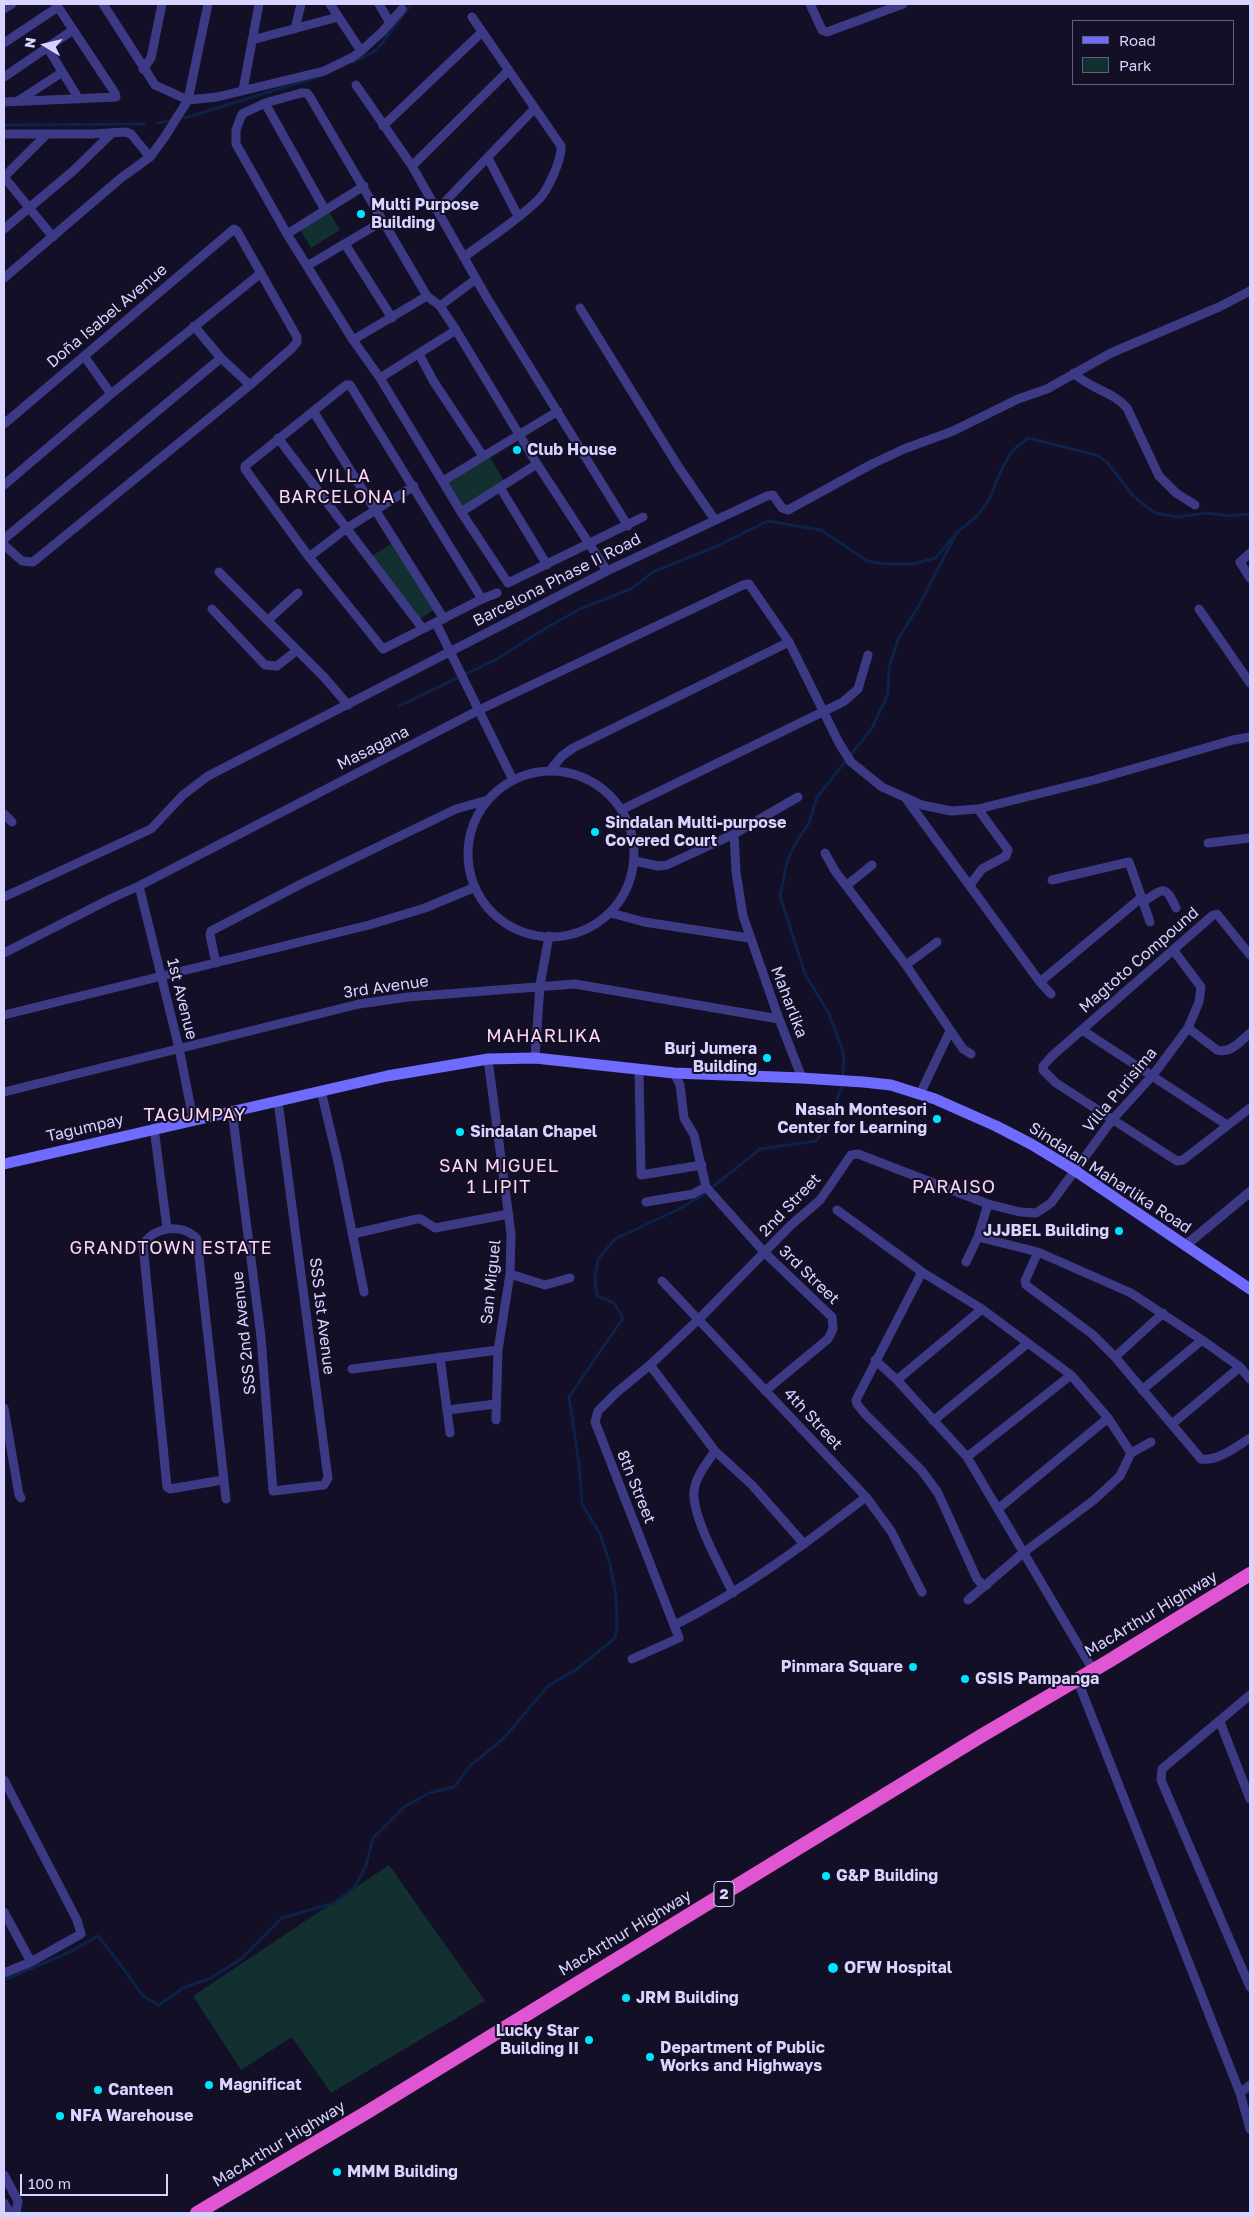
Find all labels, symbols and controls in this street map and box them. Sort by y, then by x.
north arrow [20,20,70,70]
legend [1072,20,1234,85]
text: Road [1119,31,1156,49]
text: N [20,36,39,49]
text: Park [1119,56,1151,74]
place label: Multi Purpose Building [371,195,479,233]
marker: Multi Purpose Building [355,208,367,220]
street label: Doña Isabel Avenue [43,260,171,372]
place label: Club House [527,440,617,460]
marker: Club House [511,444,523,456]
district label: VILLA BARCELONA I [277,465,409,508]
street label: Barcelona Phase II Road [470,529,644,631]
street label: Masagana [334,722,412,774]
place label: Sindalan Multi-purpose Covered Court [605,813,786,851]
marker: Sindalan Multi-purpose Covered Court [589,826,601,838]
street label: Magtoto Compound [1075,903,1203,1017]
street label: 1st Avenue [163,956,201,1042]
street label: Maharlika [767,963,811,1041]
street label: 3rd Avenue [342,972,430,1002]
district label: MAHARLIKA [485,1025,603,1047]
place label: Burj Jumera Building [664,1039,757,1077]
street label: Villa Purisima [1079,1044,1161,1136]
marker: Burj Jumera Building [761,1052,773,1064]
place label: Nasah Montesori Center for Learning [777,1100,927,1138]
district label: TAGUMPAY [143,1104,247,1126]
street label: Tagumpay [44,1110,126,1146]
marker: Nasah Montesori Center for Learning [931,1113,943,1125]
street label: Sindalan Maharlika Road [1025,1118,1195,1238]
place label: Sindalan Chapel [470,1122,597,1142]
marker: Sindalan Chapel [454,1126,466,1138]
district label: SAN MIGUEL 1 LIPIT [438,1155,560,1198]
street label: 2nd Street [755,1169,825,1241]
district label: PARAISO [911,1176,997,1198]
place label: JJJBEL Building [983,1221,1109,1241]
marker: JJJBEL Building [1113,1225,1125,1237]
district label: GRANDTOWN ESTATE [67,1237,275,1259]
street label: San Miguel [477,1239,505,1325]
street label: 3rd Street [775,1241,843,1309]
street label: SSS 1st Avenue [305,1256,339,1376]
street label: SSS 2nd Avenue [228,1270,260,1396]
street label: 4th Street [780,1384,846,1454]
street label: 8th Street [613,1448,659,1526]
street label: MacArthur Highway [1081,1567,1221,1661]
place label: Pinmara Square [781,1657,903,1677]
marker: Pinmara Square [907,1661,919,1673]
place label: GSIS Pampanga [975,1669,1099,1689]
marker: GSIS Pampanga [959,1673,971,1685]
place label: G&P Building [836,1866,938,1886]
marker: G&P Building [820,1870,832,1882]
road number: 2 [714,1882,734,1906]
street label: MacArthur Highway [555,1886,695,1980]
place label: OFW Hospital [844,1958,952,1978]
marker: OFW Hospital [826,1961,840,1975]
place label: JRM Building [636,1988,739,2008]
marker: JRM Building [620,1992,632,2004]
place label: Lucky Star Building II [496,2021,579,2059]
marker: Lucky Star Building II [583,2034,595,2046]
place label: Department of Public Works and Highways [660,2038,825,2076]
marker: Department of Public Works and Highways [644,2051,656,2063]
place label: Magnificat [219,2075,302,2095]
marker: Magnificat [203,2079,215,2091]
place label: Canteen [108,2080,173,2100]
marker: Canteen [92,2084,104,2096]
street label: MacArthur Highway [209,2097,349,2191]
place label: NFA Warehouse [70,2106,193,2126]
marker: NFA Warehouse [54,2110,66,2122]
place label: MMM Building [347,2162,458,2182]
scale bar [22,2164,170,2196]
marker: MMM Building [331,2166,343,2178]
text: 100 m [28,2174,71,2192]

